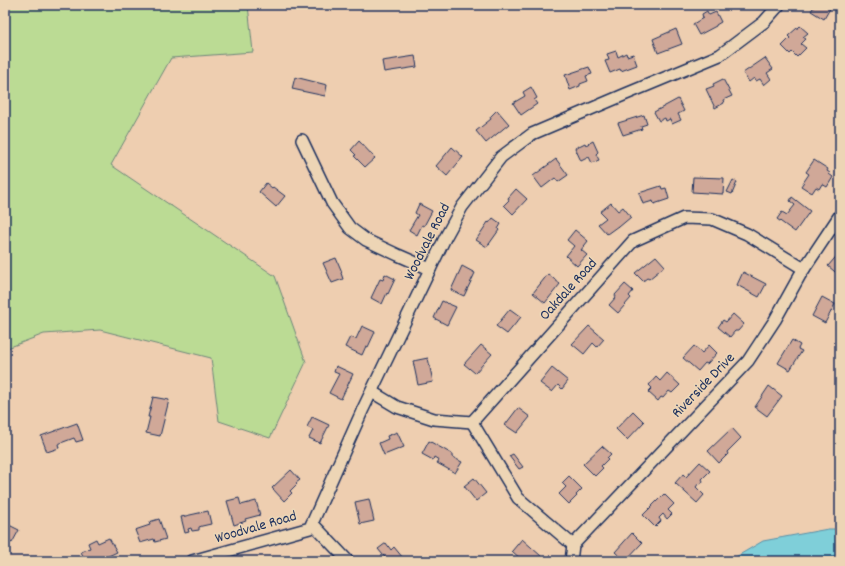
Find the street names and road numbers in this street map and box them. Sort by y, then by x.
street label: Woodvale Road [399,200,457,284]
street label: Oakdale Road [535,254,603,326]
street label: Riverside Drive [667,348,741,424]
street label: Woodvale Road [213,506,299,550]

